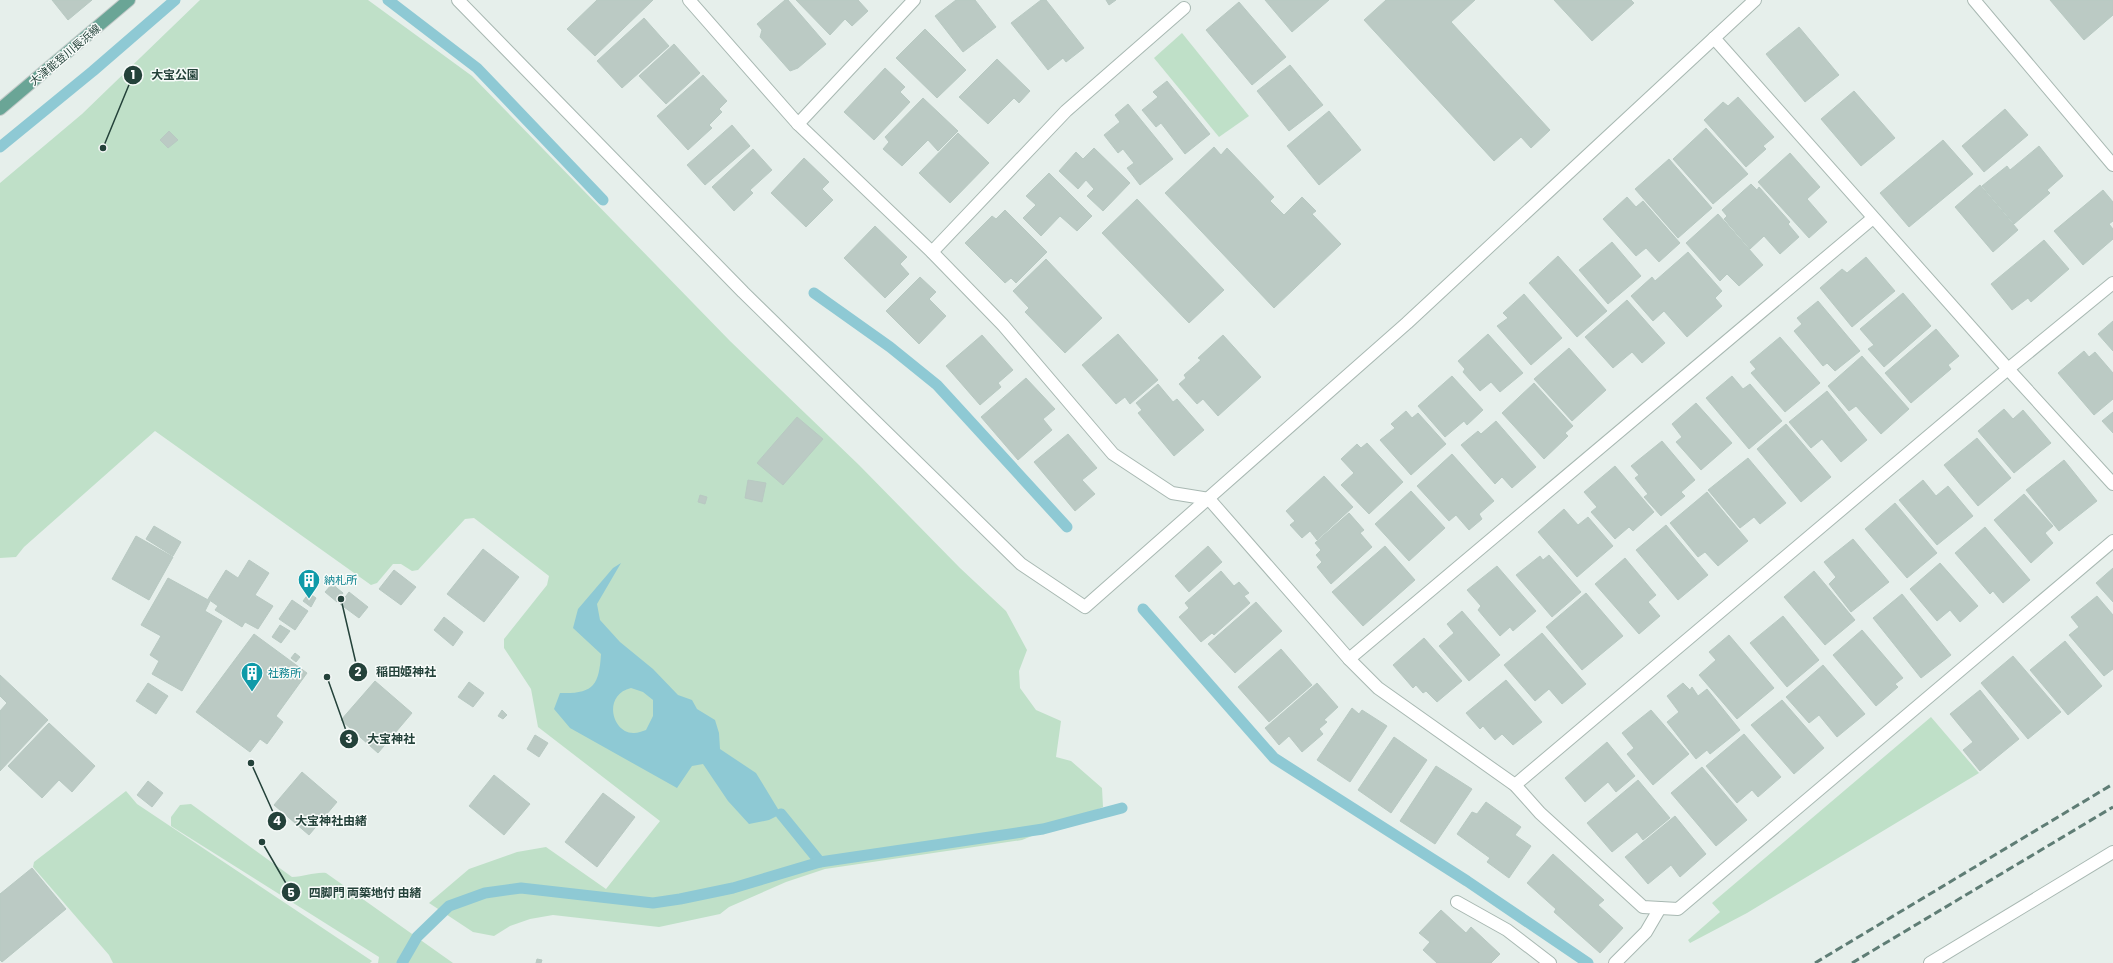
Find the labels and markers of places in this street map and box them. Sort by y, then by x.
callout: 大宝公園 [123,63,207,87]
building icon: 納札所 [296,567,322,600]
place label: 納札所 [324,572,358,588]
building icon: 社務所 [239,660,265,693]
callout: 稲田姫神社 [348,660,444,684]
place label: 社務所 [268,665,302,681]
callout: 大宝神社 [339,727,423,751]
callout: 大宝神社由緒 [267,809,375,833]
callout: 四脚門 両築地付 由緒 [281,880,430,904]

